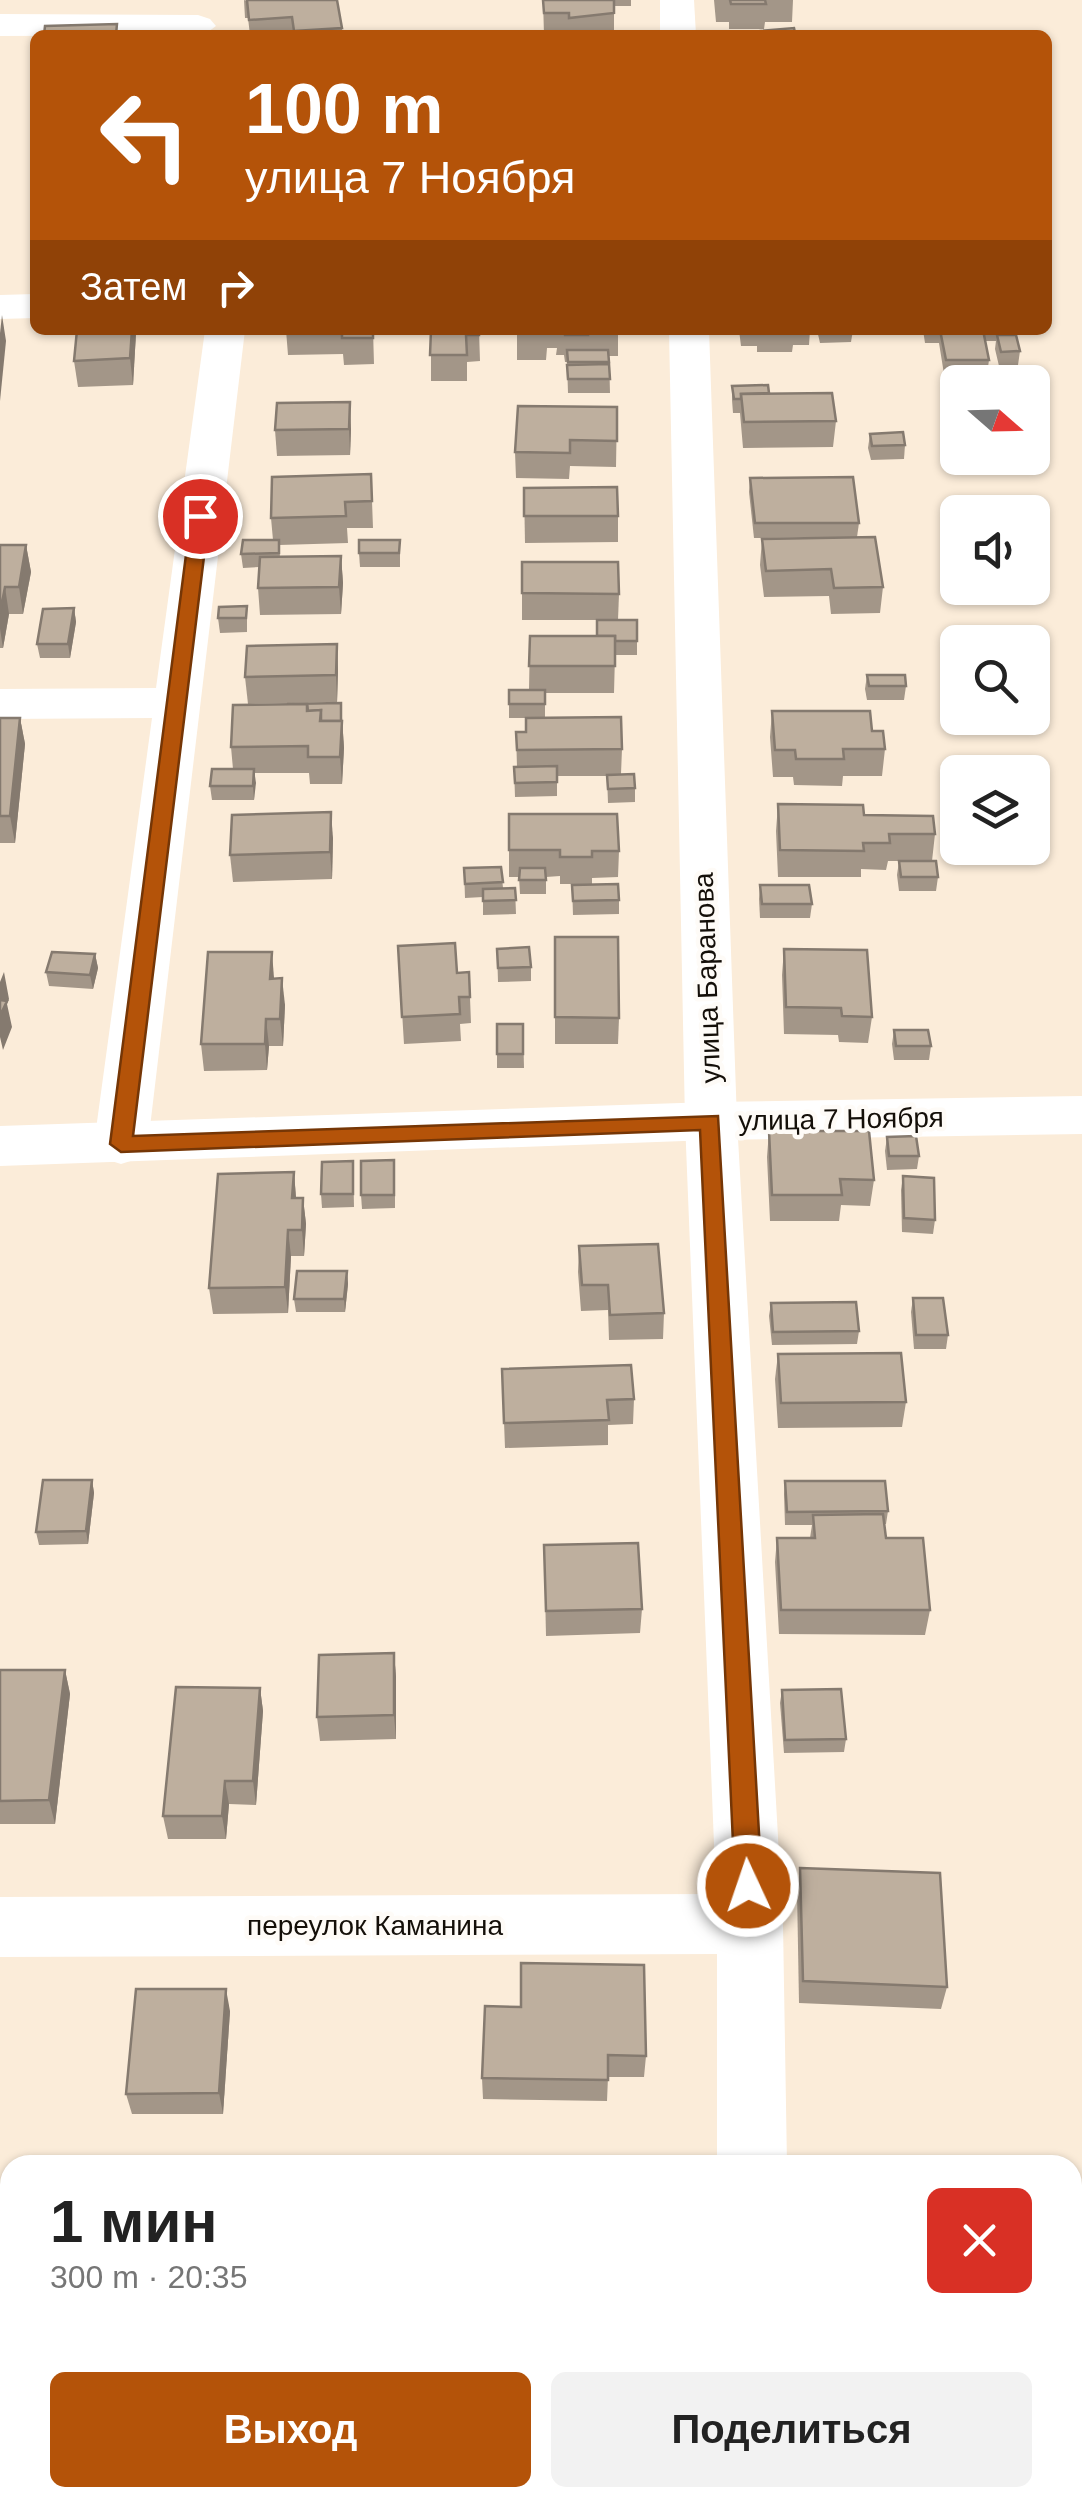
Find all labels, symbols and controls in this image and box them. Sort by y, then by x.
icon: left [80,70,210,200]
text: 100 m [245,70,443,148]
text: улица 7 Ноября [245,152,575,203]
icon: right [208,260,263,315]
text: Затем [80,266,188,308]
north arrow [940,365,1050,475]
map controls [940,365,1050,865]
pin [158,474,243,559]
icon: arrive [173,489,228,544]
button: sound [940,495,1050,605]
button: search [940,625,1050,735]
button: layers [940,755,1050,865]
street label: улица Баранова [688,872,726,1084]
street label: улица 7 Ноября [738,1102,944,1136]
position arrow [696,1834,800,1938]
street label: переулок Каманина [247,1910,503,1941]
text: 1 мин [50,2188,218,2255]
button: close [927,2188,1032,2293]
text: 300 m · 20:35 [50,2259,247,2295]
button: Выход [50,2372,531,2487]
button: Поделиться [551,2372,1032,2487]

